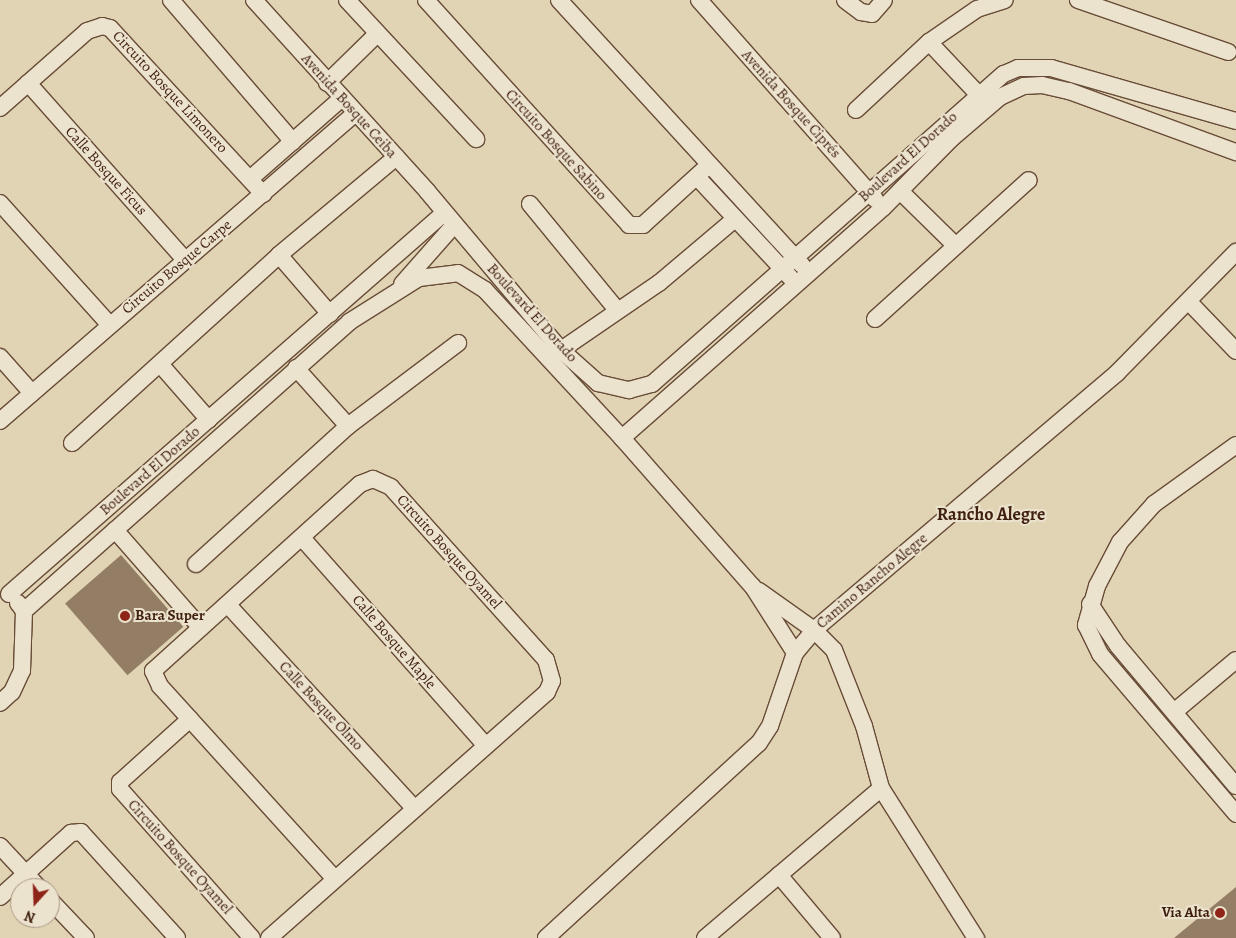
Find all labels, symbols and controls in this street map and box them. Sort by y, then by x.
street label: Circuito Bosque Limonero [109,27,231,157]
street label: Avenida Bosque Ciprés [738,46,844,162]
street label: Avenida Bosque Ceiba [297,50,401,162]
street label: Circuito Bosque Sabino [501,86,611,204]
street label: Boulevard El Dorado [855,108,961,206]
street label: Calle Bosque Ficus [61,123,151,219]
street label: Circuito Bosque Carpe [119,216,235,318]
street label: Boulevard El Dorado [483,260,581,366]
street label: Boulevard El Dorado [96,423,204,519]
street label: Circuito Bosque Oyamel [393,491,505,613]
district label: Rancho Alegre [937,503,1045,525]
street label: Camino Rancho Alegre [813,529,931,633]
street label: Calle Bosque Maple [348,591,440,693]
place label: Bara Super [135,607,205,625]
marker: Bara Super [119,610,131,622]
street label: Calle Bosque Olmo [275,658,367,754]
street label: Circuito Bosque Oyamel [124,796,236,918]
north arrow [10,878,60,928]
place label: Via Alta [1162,904,1210,922]
text: N [22,906,38,927]
marker: Via Alta [1214,907,1226,919]

